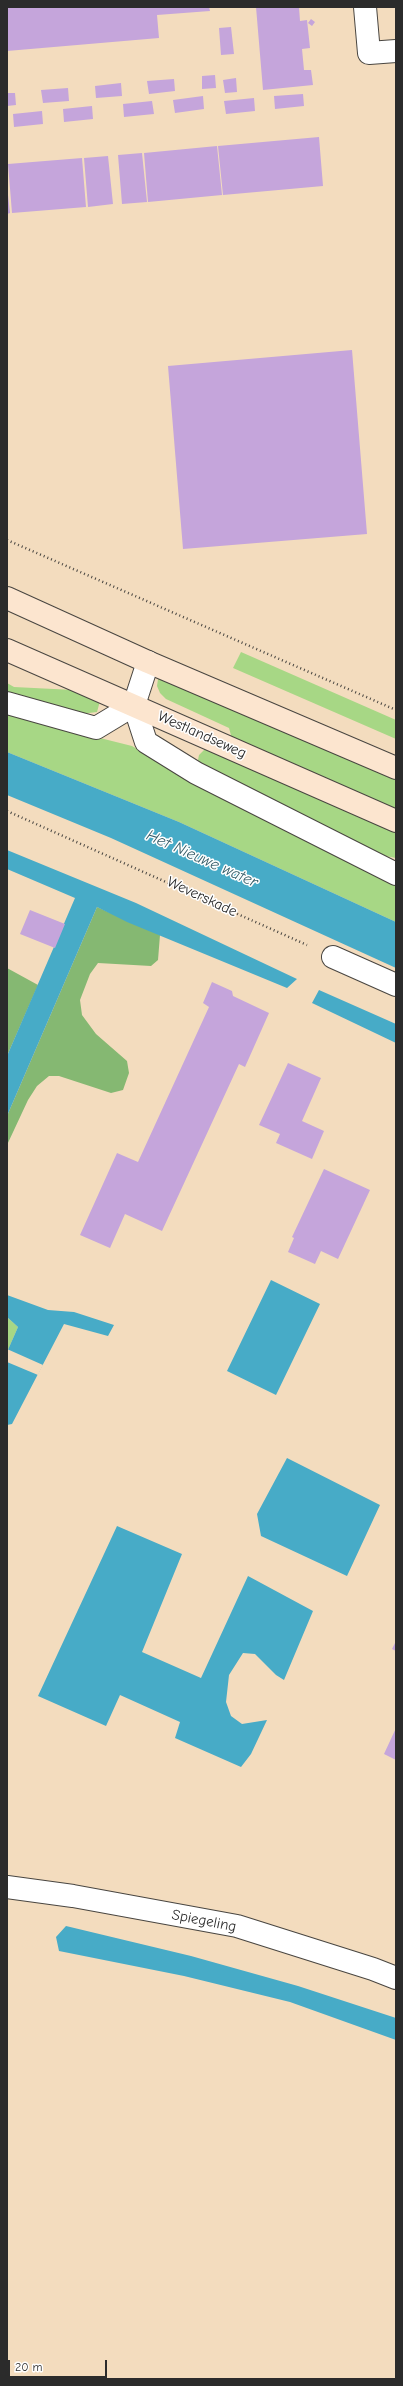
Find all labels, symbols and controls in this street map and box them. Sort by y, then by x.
street label: Westlandseweg [155,707,249,763]
water label: Het Nieuwe water [143,826,261,892]
street label: Weverskade [164,873,240,921]
street label: Spiegeling [170,1906,238,1936]
scale bar [10,2352,109,2378]
text: 20 m [15,2360,43,2374]

